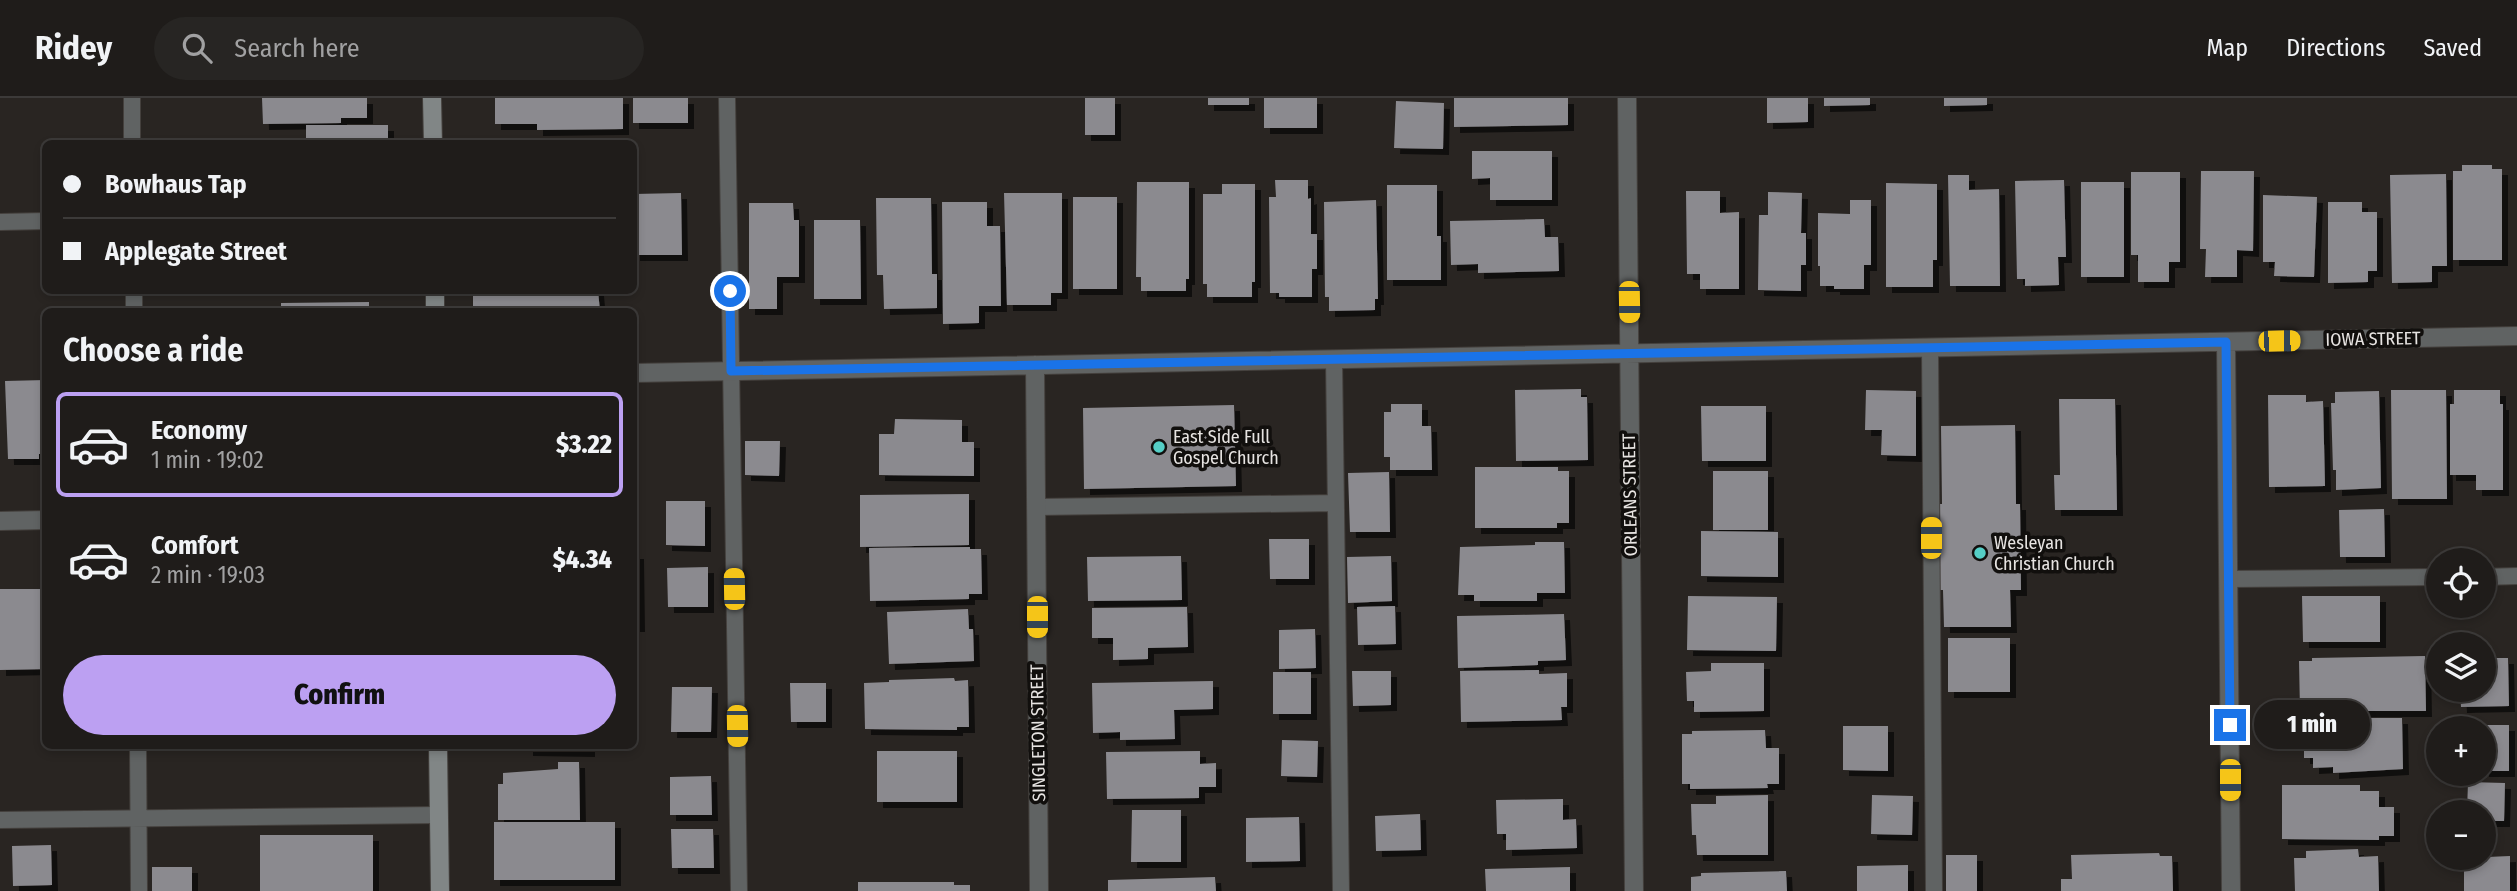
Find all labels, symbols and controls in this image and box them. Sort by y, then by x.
search box [154,17,644,80]
text: Ridey [35,28,112,68]
icon: search [178,29,216,67]
text: Search here [234,33,360,64]
text: Map [2207,34,2248,62]
text: Directions [2286,34,2385,62]
text: Saved [2423,34,2482,62]
text: Bowhaus Tap [105,169,247,200]
text: Applegate Street [105,236,287,267]
route start [714,275,746,307]
car [1619,281,1640,323]
street label: IOWA STREET [2325,327,2421,351]
car [2258,330,2301,352]
text: Choose a ride [63,331,244,369]
icon: car [67,413,130,476]
text: Economy [151,415,247,446]
place label: East Side Full Gospel Church [1173,426,1279,469]
text: $3.22 [556,429,612,460]
street label: ORLEANS STREET [1618,433,1642,557]
marker: East Side Full Gospel Church [1151,439,1167,455]
text: 1 min · 19:02 [151,446,264,474]
car [1921,517,1942,559]
icon: car [67,528,130,591]
text: Comfort [151,530,239,561]
place label: Wesleyan Christian Church [1994,532,2115,575]
text: $4.34 [553,544,612,575]
marker: Wesleyan Christian Church [1972,545,1988,561]
map controls [2426,548,2496,870]
button: locate [2426,548,2496,618]
text: 2 min · 19:03 [151,561,265,589]
car [724,568,745,610]
car [1027,596,1048,638]
button: layers [2426,632,2496,702]
button: Confirm [63,655,616,735]
street label: SINGLETON STREET [1026,663,1050,802]
callout: 1 min [2254,700,2370,750]
car [727,705,748,747]
route end [2214,709,2246,741]
text: 1 min [2287,710,2337,738]
button: + [2426,716,2496,786]
car [2220,759,2241,801]
button: − [2426,800,2496,870]

